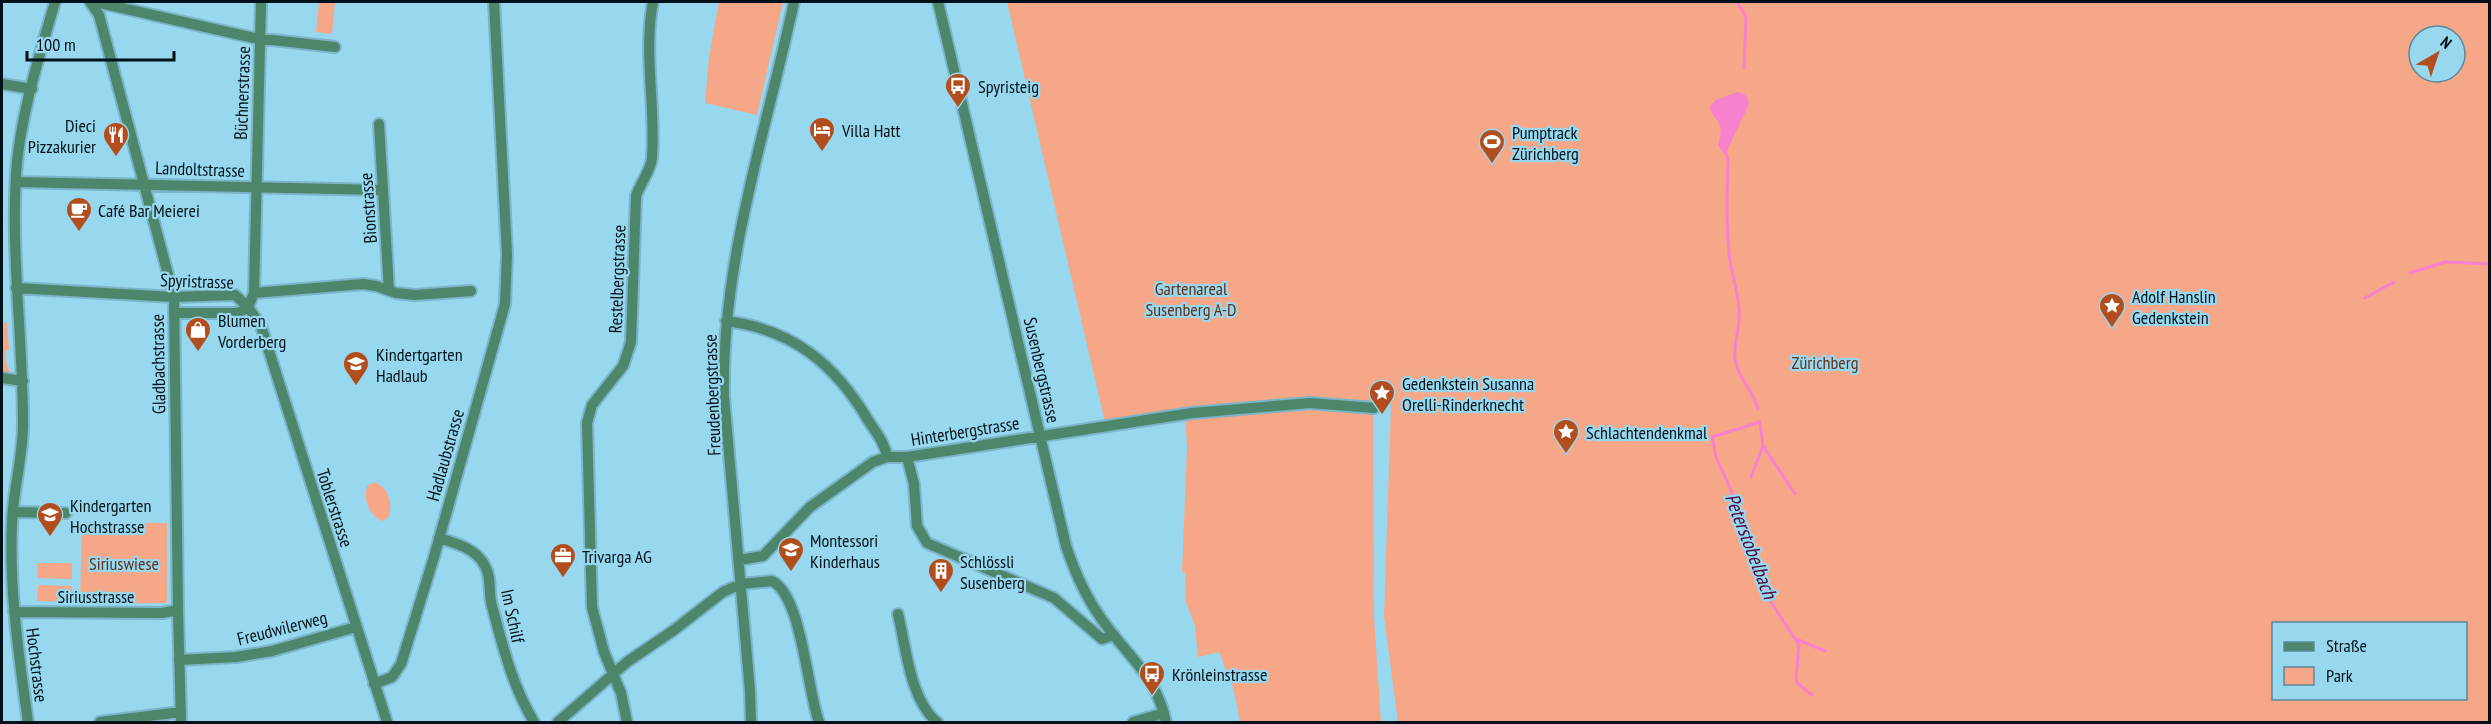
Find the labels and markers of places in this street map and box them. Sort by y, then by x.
bus stop icon: Spyristeig [943,71,973,109]
place label: Spyristeig [978,75,1039,98]
place label: Dieci Pizzakurier [28,114,96,158]
hotel icon: Villa Hatt [807,115,837,153]
place label: Villa Hatt [841,119,900,142]
restaurant icon: Dieci Pizzakurier [101,120,131,158]
place label: Pumptrack Zürichberg [1512,121,1579,165]
sports icon: Pumptrack Zürichberg [1477,127,1507,165]
cafe icon: Café Bar Meierei [64,195,94,233]
place label: Café Bar Meierei [98,199,200,222]
place label: Adolf Hanslin Gedenkstein [2132,285,2216,329]
place icon: Adolf Hanslin Gedenkstein [2097,291,2127,329]
place label: Blumen Vorderberg [217,309,286,353]
shop icon: Blumen Vorderberg [183,315,213,353]
place label: Kindertgarten Hadlaub [376,343,463,387]
school or university icon: Kindertgarten Hadlaub [341,349,371,387]
place label: Gedenkstein Susanna Orelli-Rinderknecht [1402,372,1534,416]
place icon: Gedenkstein Susanna Orelli-Rinderknecht [1367,378,1397,416]
place icon: Schlachtendenkmal [1551,417,1581,455]
place label: Schlachtendenkmal [1586,421,1708,444]
place label: Kindergarten Hochstrasse [70,494,151,538]
school or university icon: Kindergarten Hochstrasse [35,500,65,538]
place label: Montessori Kinderhaus [810,529,880,573]
school or university icon: Montessori Kinderhaus [776,535,806,573]
office icon: Trivarga AG [548,541,578,579]
place label: Trivarga AG [582,545,652,568]
place label: Schlössli Susenberg [960,550,1025,594]
building icon: Schlössli Susenberg [926,556,956,594]
bus stop icon: Krönleinstrasse [1137,659,1167,697]
place label: Krönleinstrasse [1172,663,1267,686]

